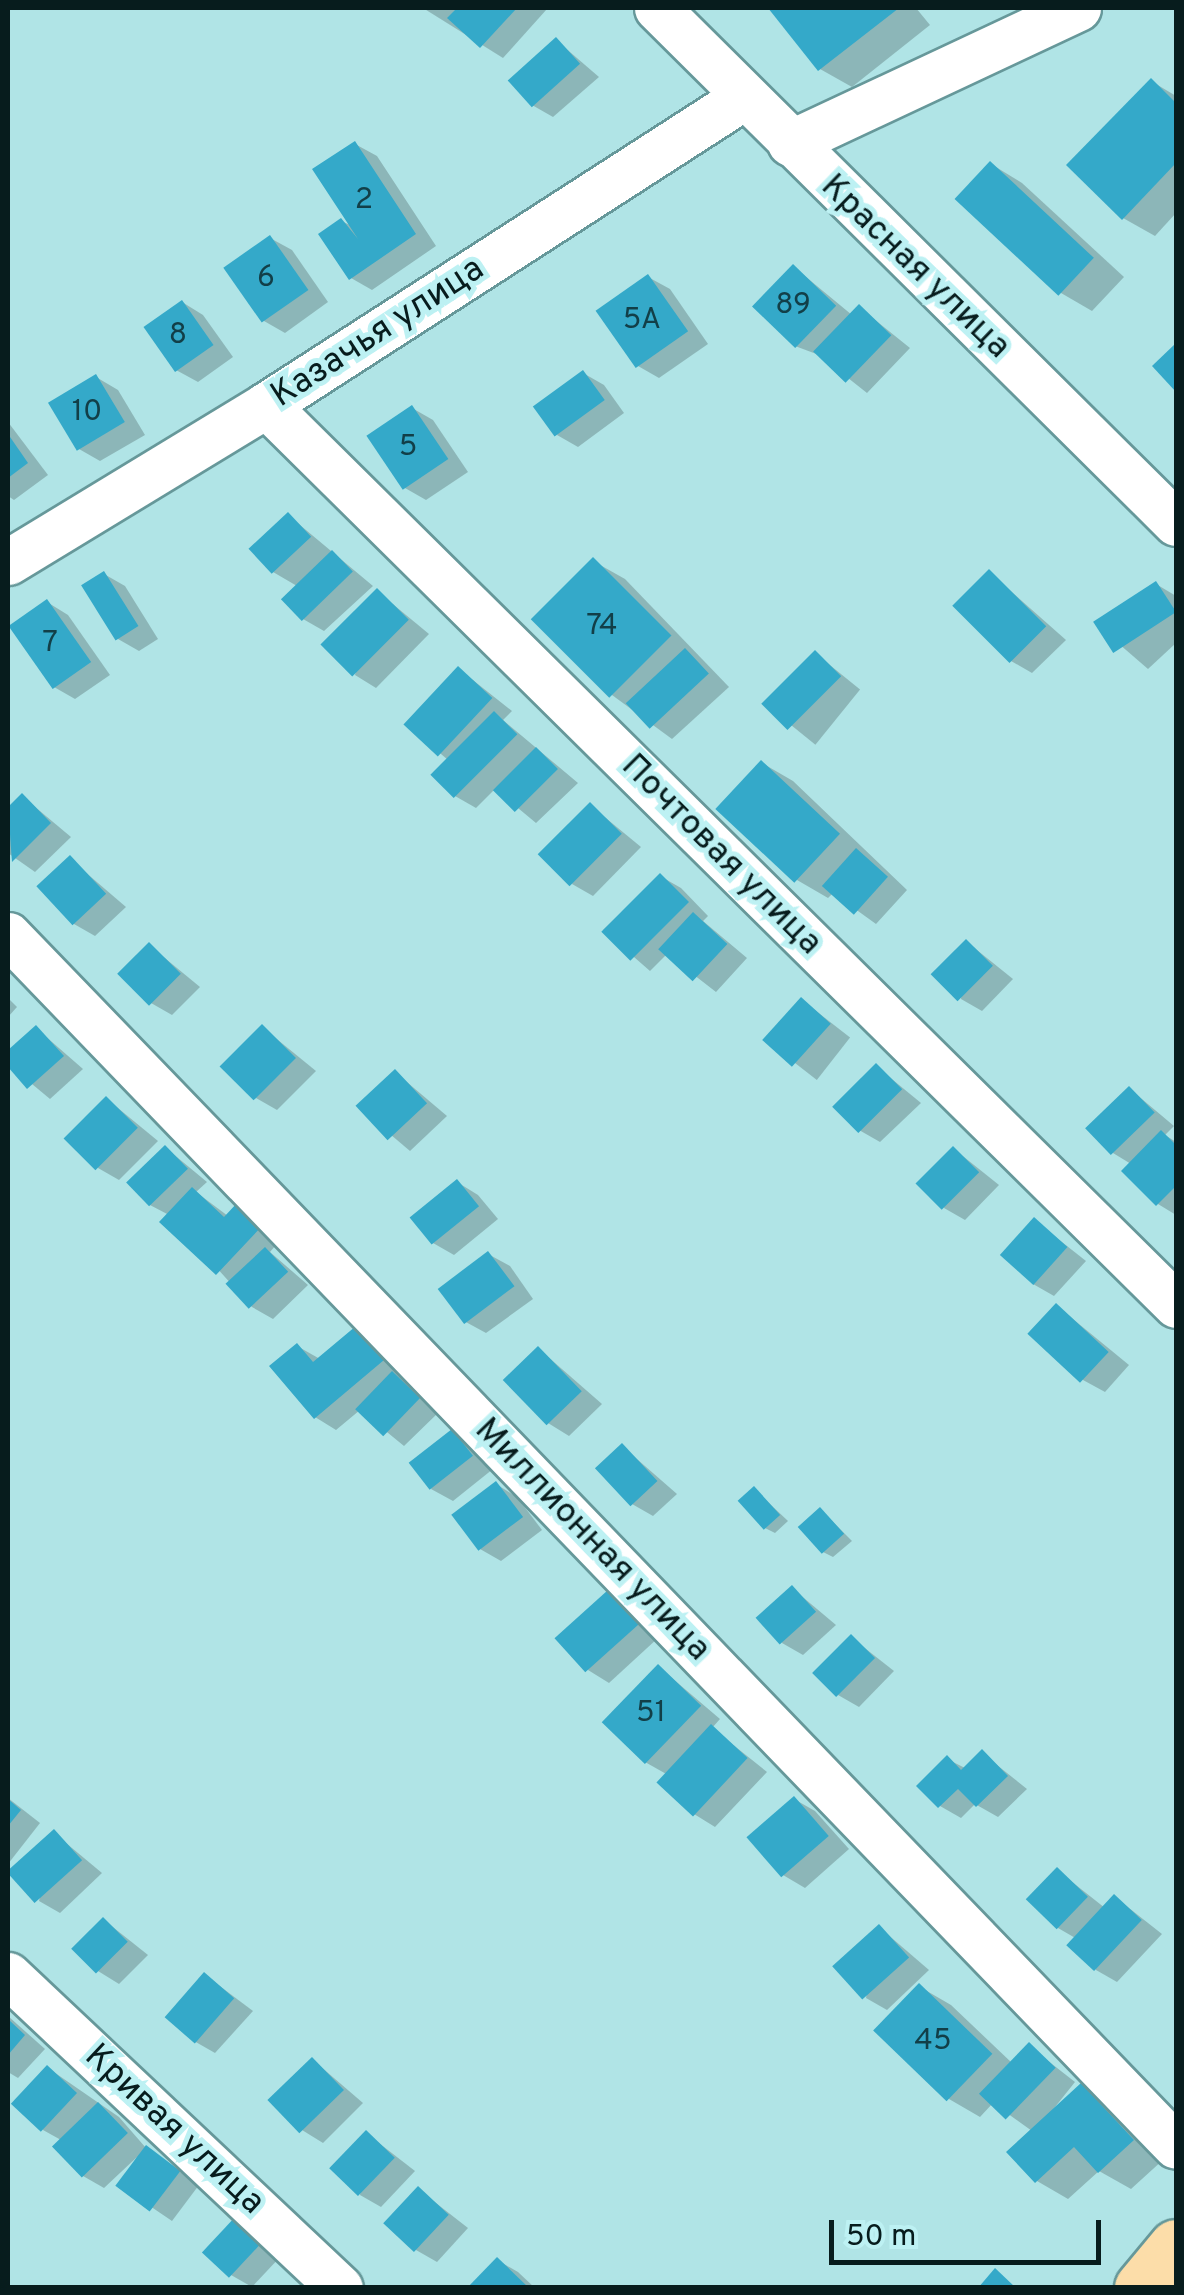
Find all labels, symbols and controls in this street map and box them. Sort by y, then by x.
street label: Красная улица [811,166,1019,368]
house number: 2 [355,183,373,219]
street label: Казачья улица [264,249,492,417]
house number: 6 [257,261,275,297]
house number: 89 [775,288,811,324]
house number: 5А [623,303,661,339]
house number: 8 [169,318,187,354]
house number: 10 [72,395,102,431]
house number: 5 [399,430,417,466]
house number: 74 [586,609,618,645]
house number: 7 [42,626,58,662]
street label: Почтовая улица [612,746,830,964]
street label: Миллионная улица [465,1410,719,1670]
house number: 51 [636,1696,666,1732]
house number: 45 [914,2024,952,2060]
street label: Кривая улица [75,2036,273,2224]
scale bar [834,2200,1106,2262]
text: 50 m [846,2219,916,2256]

